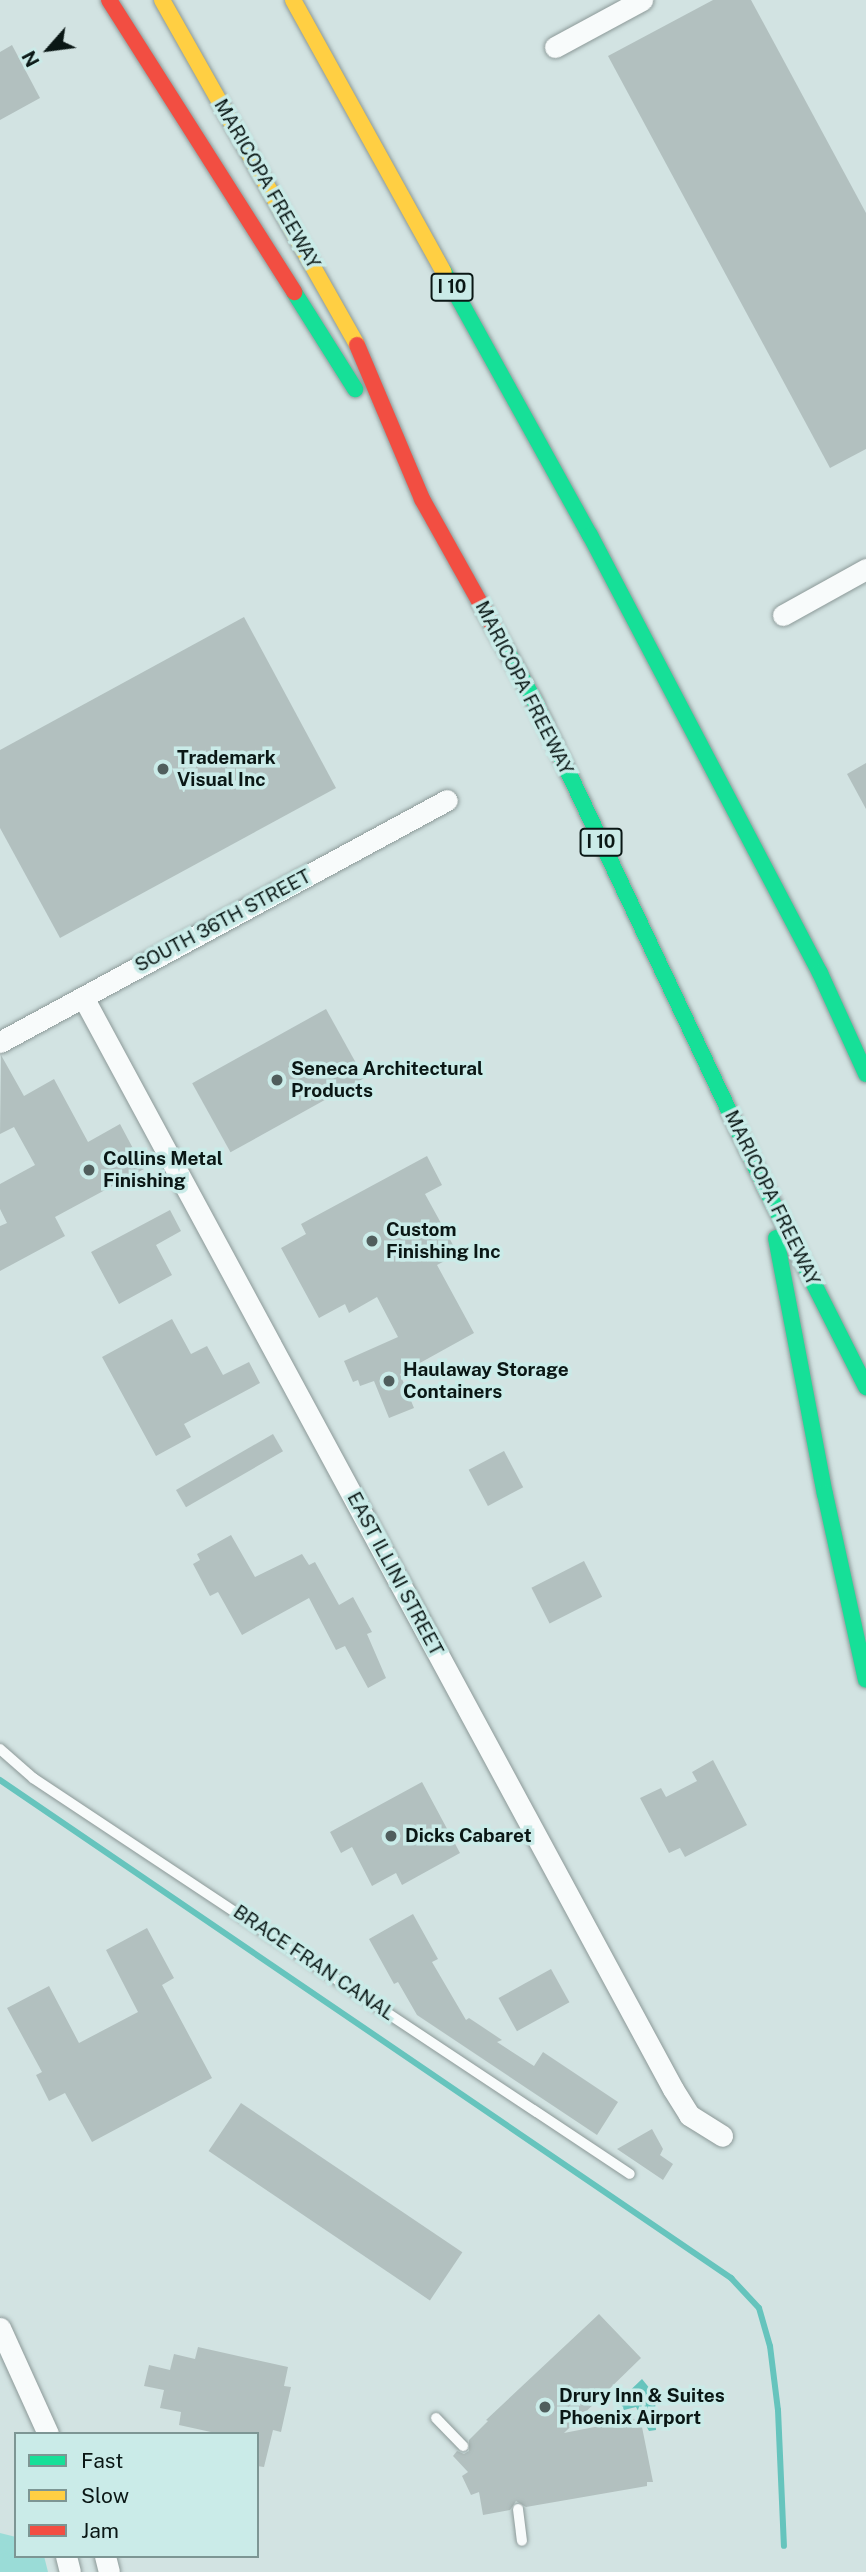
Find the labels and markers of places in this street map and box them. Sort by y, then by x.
place label: Trademark Visual Inc [177,747,276,791]
marker: Trademark Visual Inc [155,761,171,777]
place label: Seneca Architectural Products [291,1058,483,1102]
marker: Seneca Architectural Products [269,1072,285,1088]
place label: Collins Metal Finishing [103,1148,223,1192]
marker: Collins Metal Finishing [81,1162,97,1178]
place label: Custom Finishing Inc [386,1219,501,1263]
marker: Custom Finishing Inc [364,1233,380,1249]
place label: Haulaway Storage Containers [403,1359,569,1403]
marker: Haulaway Storage Containers [381,1373,397,1389]
place label: Dicks Cabaret [405,1825,532,1847]
marker: Dicks Cabaret [383,1828,399,1844]
place label: Drury Inn & Suites Phoenix Airport [559,2385,725,2429]
marker: Drury Inn & Suites Phoenix Airport [537,2399,553,2415]

